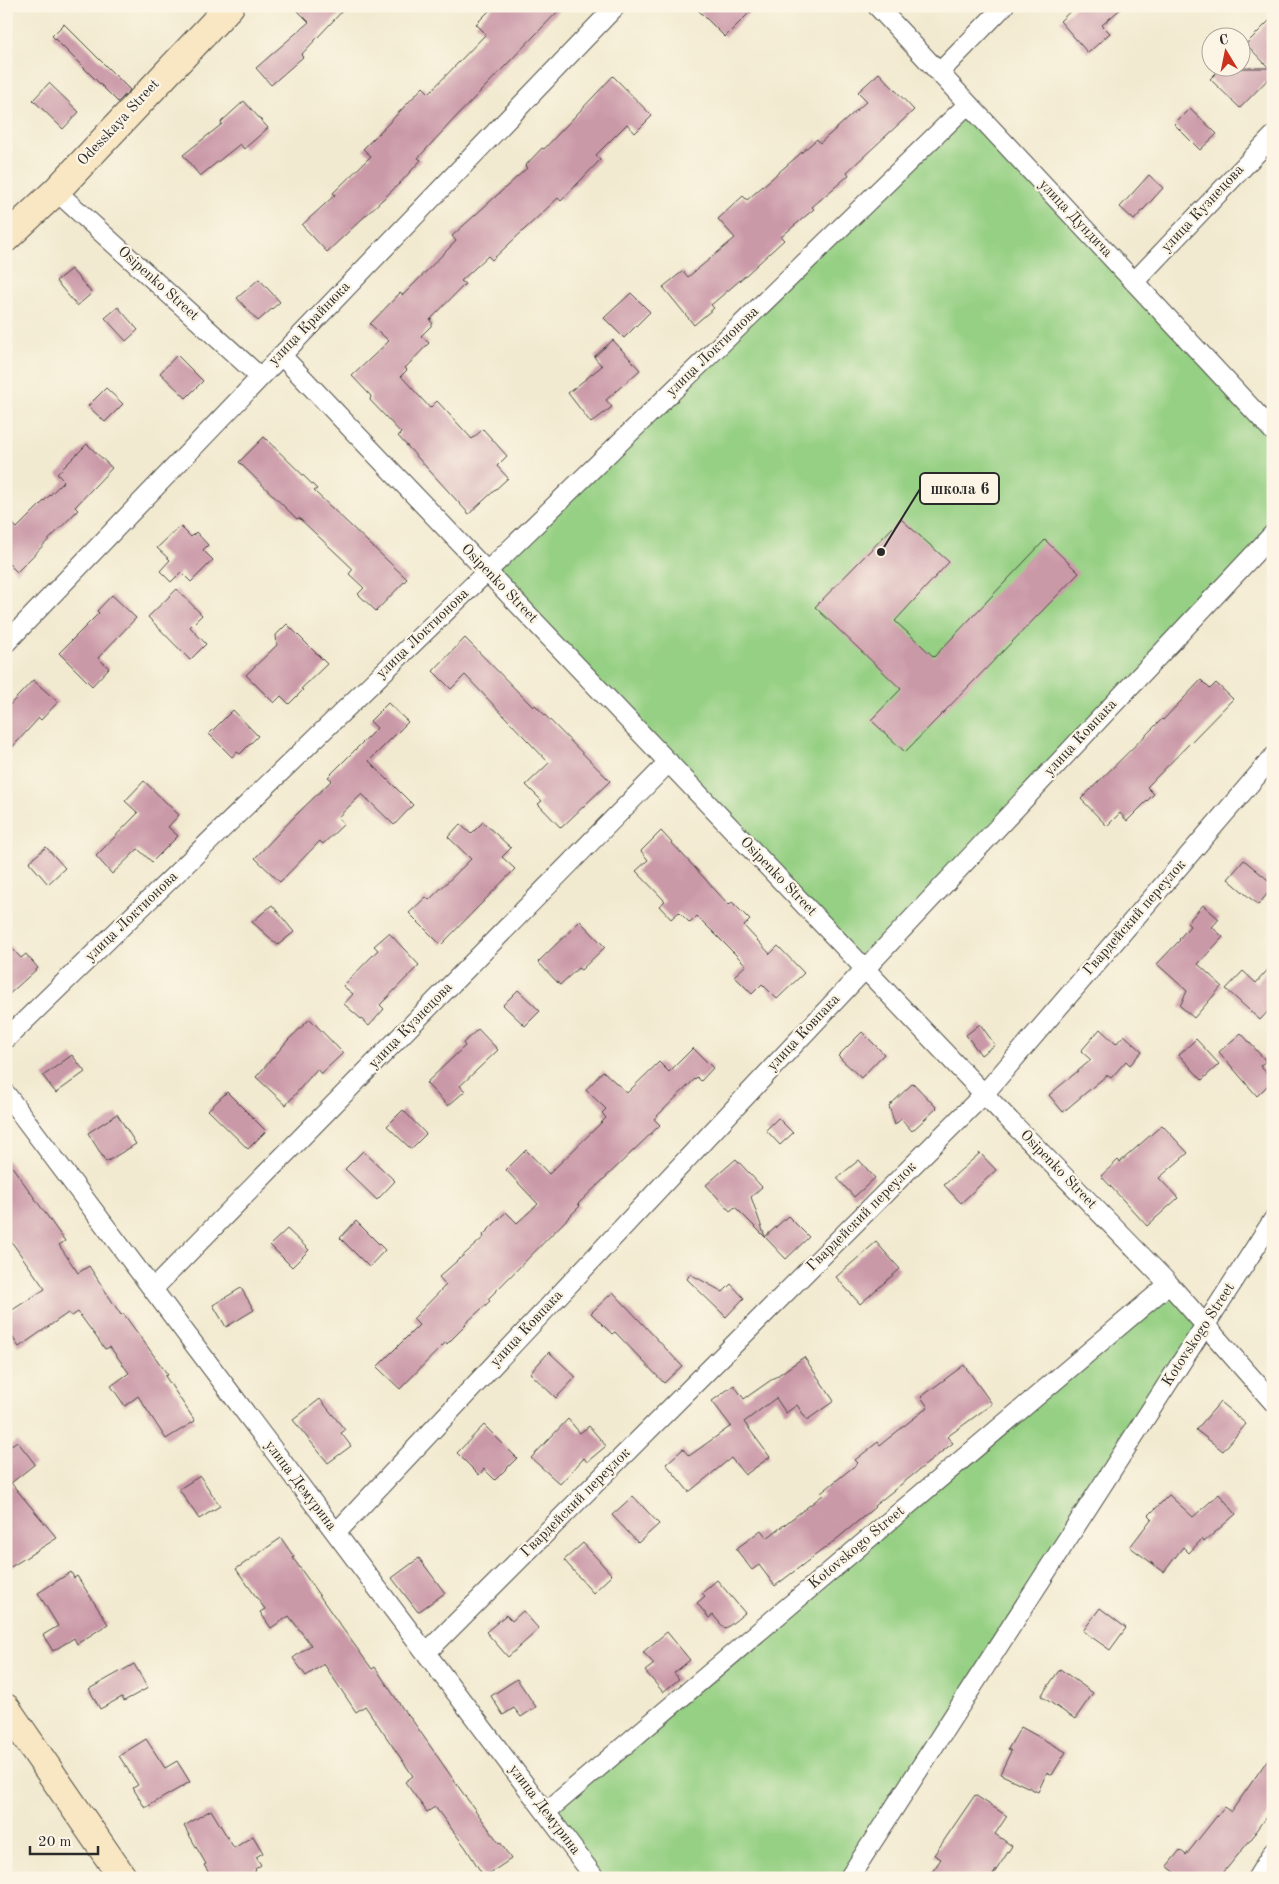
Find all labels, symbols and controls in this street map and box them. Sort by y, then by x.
north arrow [1202,28,1252,78]
text: С [1218,32,1230,48]
street label: Odesskaya Street [75,77,163,169]
street label: улица Кузнецова [1159,162,1248,256]
street label: улица Дундича [1035,177,1115,261]
street label: Osipenko Street [115,244,201,324]
street label: улица Крайнюка [266,279,354,369]
street label: улица Локтионова [664,304,763,400]
callout: школа 6 [920,473,999,504]
text: школа 6 [930,482,990,498]
street label: Osipenko Street [458,542,540,626]
street label: улица Локтионова [374,586,473,682]
street label: улица Ковпака [1042,696,1121,779]
street label: Osipenko Street [737,835,819,919]
street label: Гвардейский переулок [1081,857,1189,979]
street label: улица Локтионова [83,869,182,965]
street label: улица Кузнецова [366,980,456,1072]
street label: улица Ковпака [765,991,844,1074]
street label: Osipenko Street [1017,1128,1099,1212]
street label: Гвардейский переулок [804,1159,920,1275]
street label: Kotovskogo Street [1160,1281,1238,1389]
street label: улица Ковпака [488,1287,567,1370]
street label: улица Демурина [261,1438,339,1534]
street label: Гвардейский переулок [518,1445,634,1561]
street label: Kotovskogo Street [806,1504,908,1592]
street label: улица Демурина [505,1762,583,1858]
scale bar [30,1824,98,1856]
text: 20 m [38,1835,72,1850]

